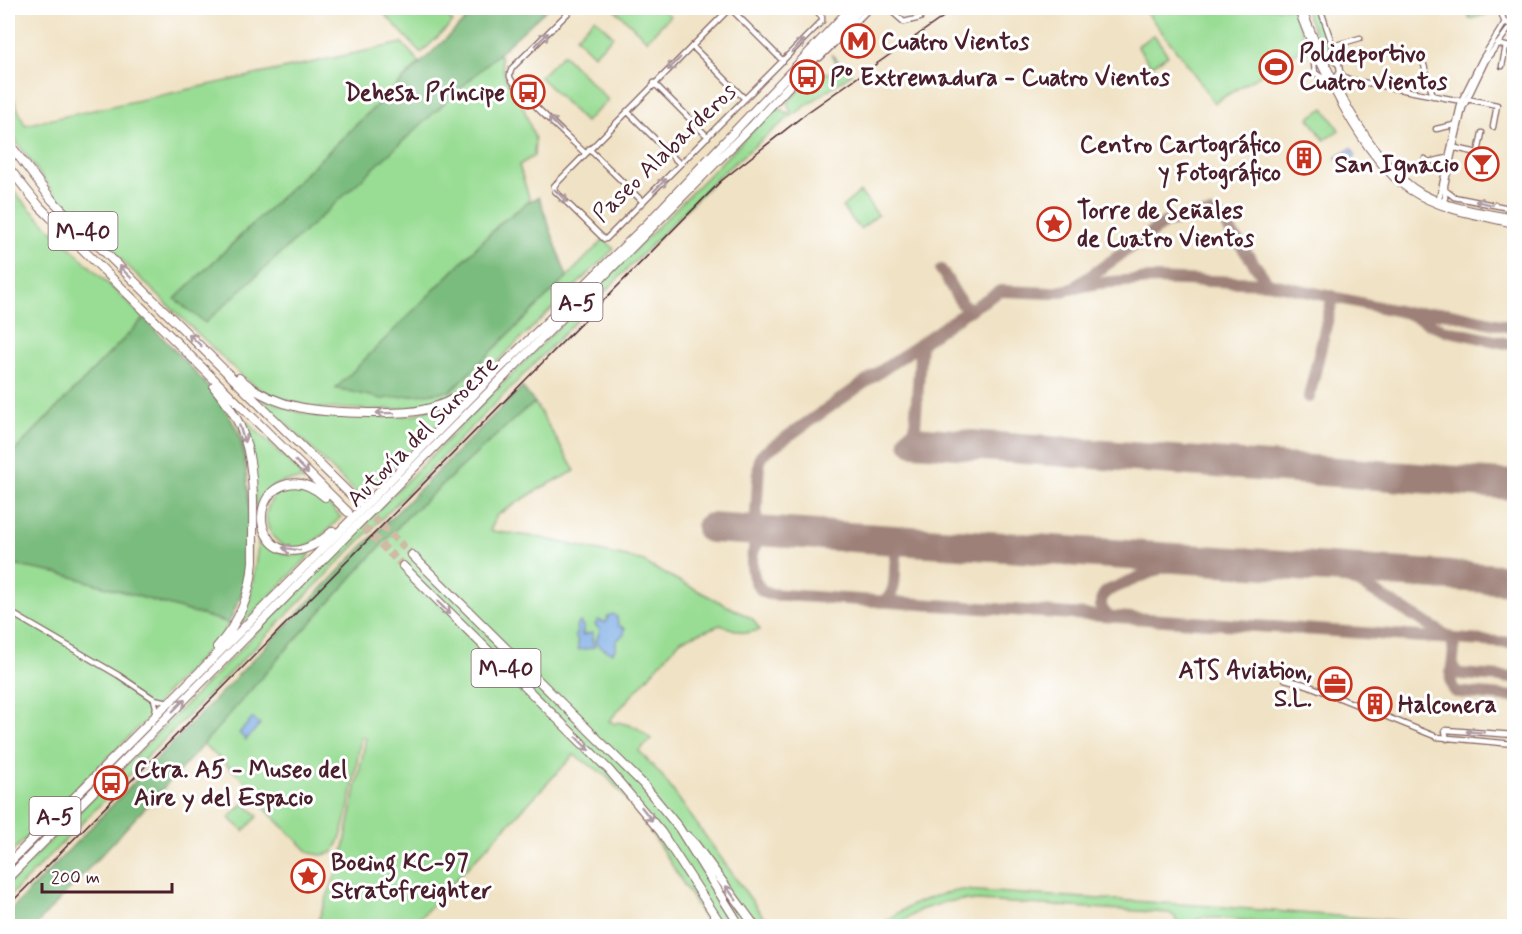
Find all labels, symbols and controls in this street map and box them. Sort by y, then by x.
metro station icon: Cuatro Vientos [840,23,876,59]
place label: Cuatro Vientos [881,27,1030,58]
one-way arrow [535,31,549,46]
one-way arrow [790,39,805,53]
place label: Polideportivo Cuatro Vientos [1299,39,1448,98]
sports icon: Polideportivo Cuatro Vientos [1258,49,1294,85]
one-way arrow [666,56,681,71]
bus stop icon: Pº Extremadura - Cuatro Vientos [789,59,825,95]
place label: Pº Extremadura - Cuatro Vientos [830,63,1170,94]
bus stop icon: Dehesa Príncipe [510,74,546,110]
street label: Paseo Alabarderos [587,76,744,230]
place label: Dehesa Príncipe [344,78,505,109]
one-way arrow [547,117,562,131]
place label: Centro Cartográfico y Fotográfico [1080,130,1281,190]
building icon: Centro Cartográfico y Fotográfico [1286,140,1322,176]
bar icon: San Ignacio [1464,146,1500,182]
place label: San Ignacio [1334,150,1459,184]
one-way arrow [653,177,668,192]
one-way arrow [554,189,568,204]
place label: Torre de Señales de Cuatro Vientos [1077,196,1255,255]
one-way arrow [1475,197,1494,208]
place icon: Torre de Señales de Cuatro Vientos [1036,206,1072,242]
road number: M-40 [48,212,118,250]
one-way arrow [118,265,133,280]
road number: A-5 [552,283,602,321]
one-way arrow [188,333,203,347]
street label: Autovía del Suroeste [341,349,506,515]
one-way arrow [376,407,396,419]
one-way arrow [237,424,248,443]
one-way arrow [294,460,309,474]
one-way arrow [282,544,301,555]
one-way arrow [437,600,452,615]
road number: M-40 [472,649,540,687]
place label: ATS Aviation, S.L. [1179,656,1313,715]
office icon: ATS Aviation, S.L. [1317,666,1353,702]
building icon: Halconera [1357,686,1393,722]
place label: Halconera [1398,690,1497,721]
one-way arrow [171,697,186,712]
one-way arrow [1466,727,1486,738]
one-way arrow [576,737,591,752]
place label: Ctra. A5 - Museo del Aire y del Espacio [134,755,347,814]
bus stop icon: Ctra. A5 - Museo del Aire y del Espacio [93,765,129,801]
road number: A-5 [29,797,80,835]
one-way arrow [640,806,653,822]
place label: Boeing KC-97 Stratofreighter [331,848,492,908]
scale bar [42,856,172,894]
place icon: Boeing KC-97 Stratofreighter [290,858,326,894]
text: 200 m [51,866,100,890]
one-way arrow [725,886,737,902]

